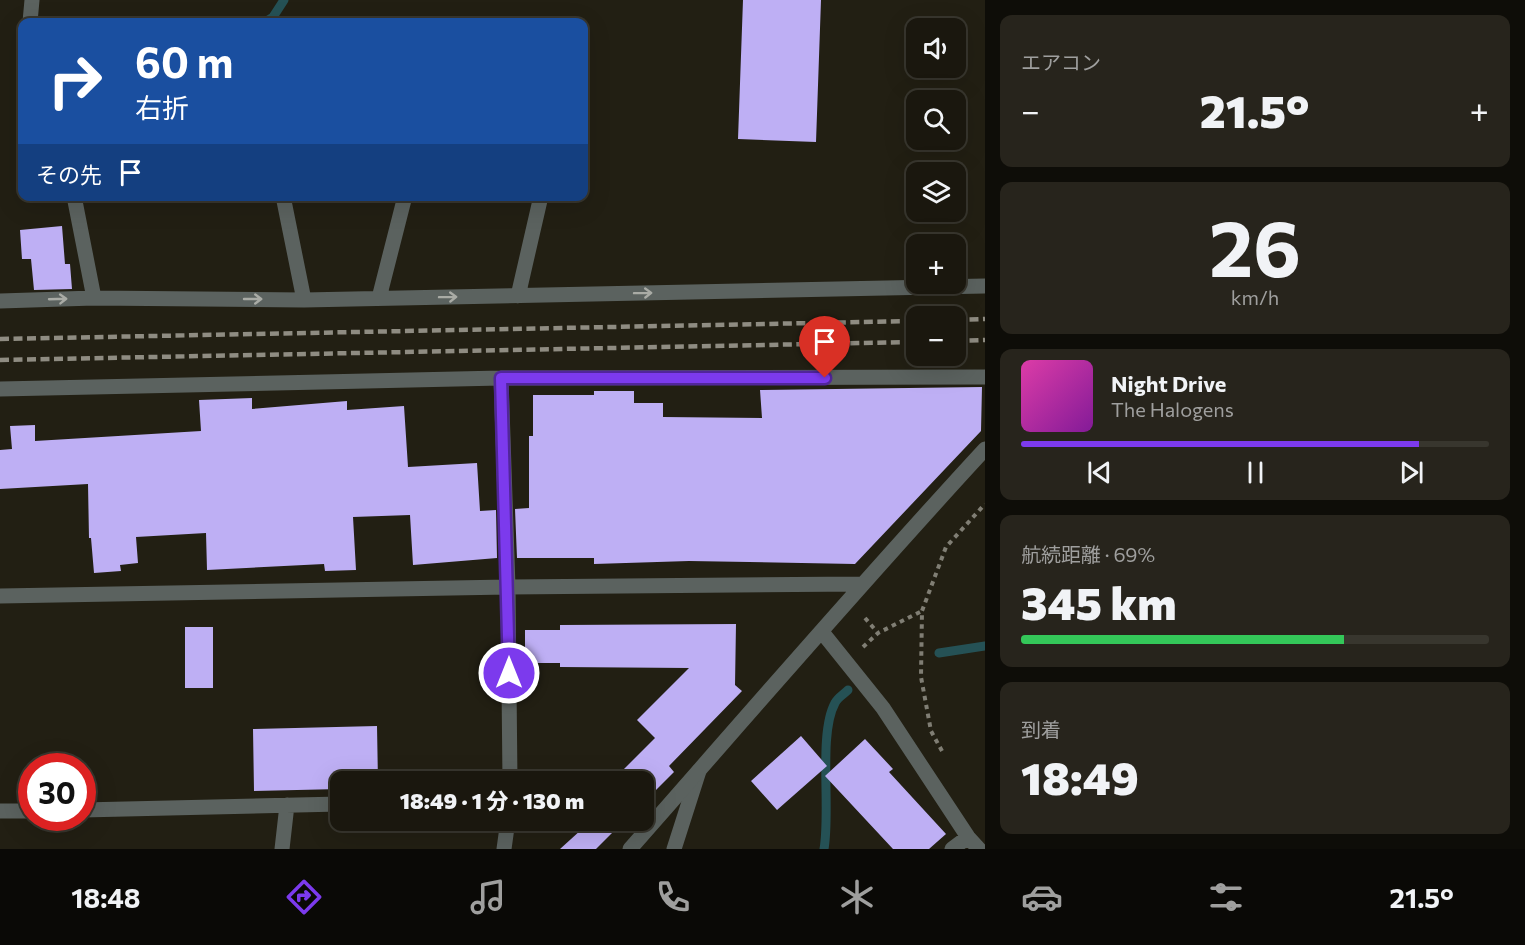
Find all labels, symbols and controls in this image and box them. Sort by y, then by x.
map controls [906,18,966,366]
button: sound [906,18,966,78]
text: 60 m [135,35,234,87]
icon: right [36,42,114,120]
text: エアコン [1021,50,1101,74]
text: 21.5° [1200,82,1310,137]
text: − [1021,89,1040,130]
text: + [1470,89,1489,130]
button: search [906,90,966,150]
text: 右折 [135,91,189,124]
icon: arrive [114,156,147,189]
text: その先 [36,161,102,188]
button: layers [906,162,966,222]
text: 26 [1209,198,1301,293]
button: + [906,234,966,294]
text: km/h [1231,285,1279,309]
one-way arrow [633,287,653,299]
one-way arrow [438,291,458,303]
one-way arrow [243,293,263,305]
one-way arrow [48,294,68,305]
button: − [906,306,966,366]
pin [799,316,850,378]
icon: arrive [808,325,841,358]
text: Night Drive [1111,370,1226,397]
text: The Halogens [1111,397,1234,421]
icon: previous [1083,456,1116,489]
icon: pause [1239,456,1272,489]
icon: next [1395,456,1428,489]
text: 航続距離 · 69% [1021,542,1155,566]
text: 345 km [1021,574,1176,629]
position arrow [477,641,541,705]
text: 到着 [1021,717,1061,741]
text: 18:49 [1021,749,1139,804]
speed limit sign: 30 [18,753,96,831]
text: 18:49 · 1 分 · 130 m [400,787,584,814]
icon: directions [283,876,325,918]
icon: music [467,876,509,918]
icon: phone [652,876,694,918]
icon: climate [836,876,878,918]
icon: car [1021,876,1063,918]
icon: filters [1205,876,1247,918]
text: 18:48 [71,881,141,914]
text: 21.5° [1390,881,1454,914]

